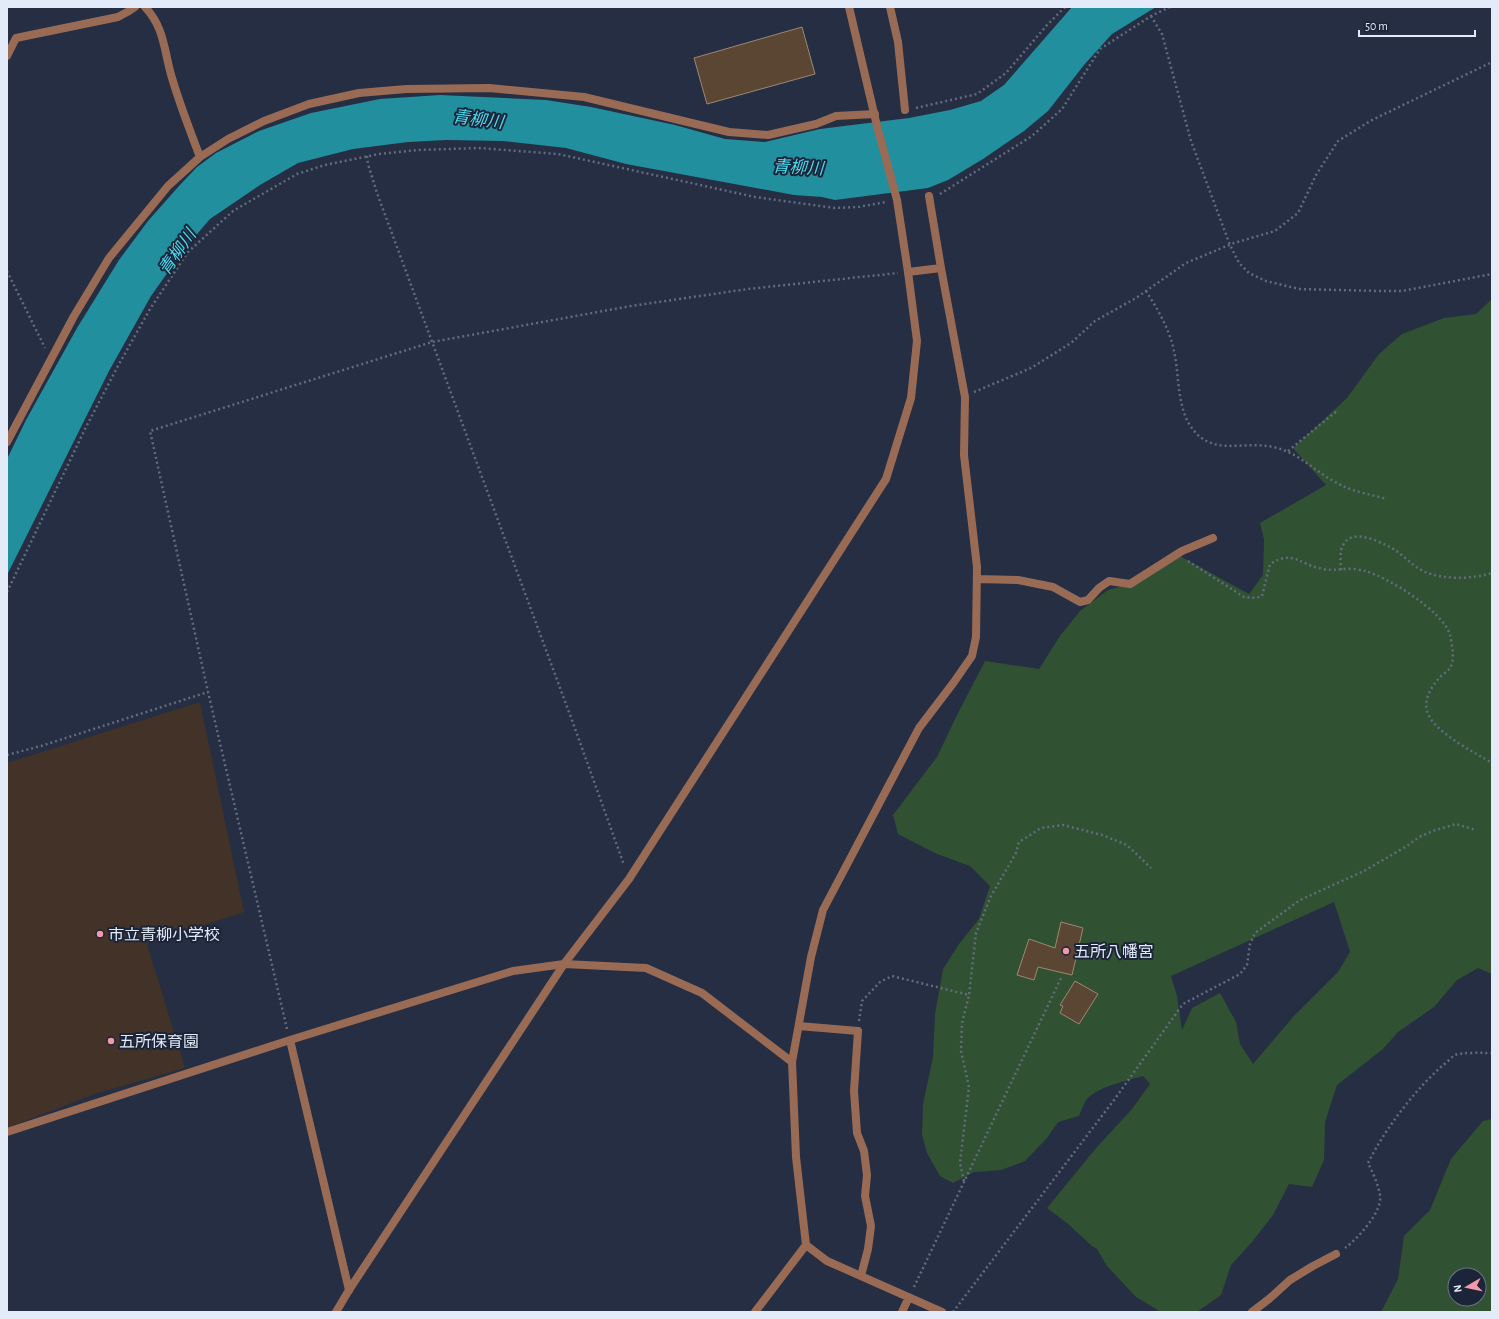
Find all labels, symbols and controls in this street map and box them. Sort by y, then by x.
scale bar [1359,12,1475,38]
text: 50 m [1365,20,1388,32]
water label: 青柳川 [452,107,506,131]
water label: 青柳川 [772,157,826,177]
water label: 青柳川 [155,224,200,278]
place label: 市立青柳小学校 [108,926,220,943]
marker: 市立青柳小学校 [95,929,105,939]
place label: 五所八幡宮 [1074,943,1154,960]
marker: 五所八幡宮 [1061,946,1071,956]
place label: 五所保育園 [119,1033,199,1050]
marker: 五所保育園 [106,1036,116,1046]
north arrow [1447,1267,1487,1307]
text: N [1452,1284,1464,1293]

